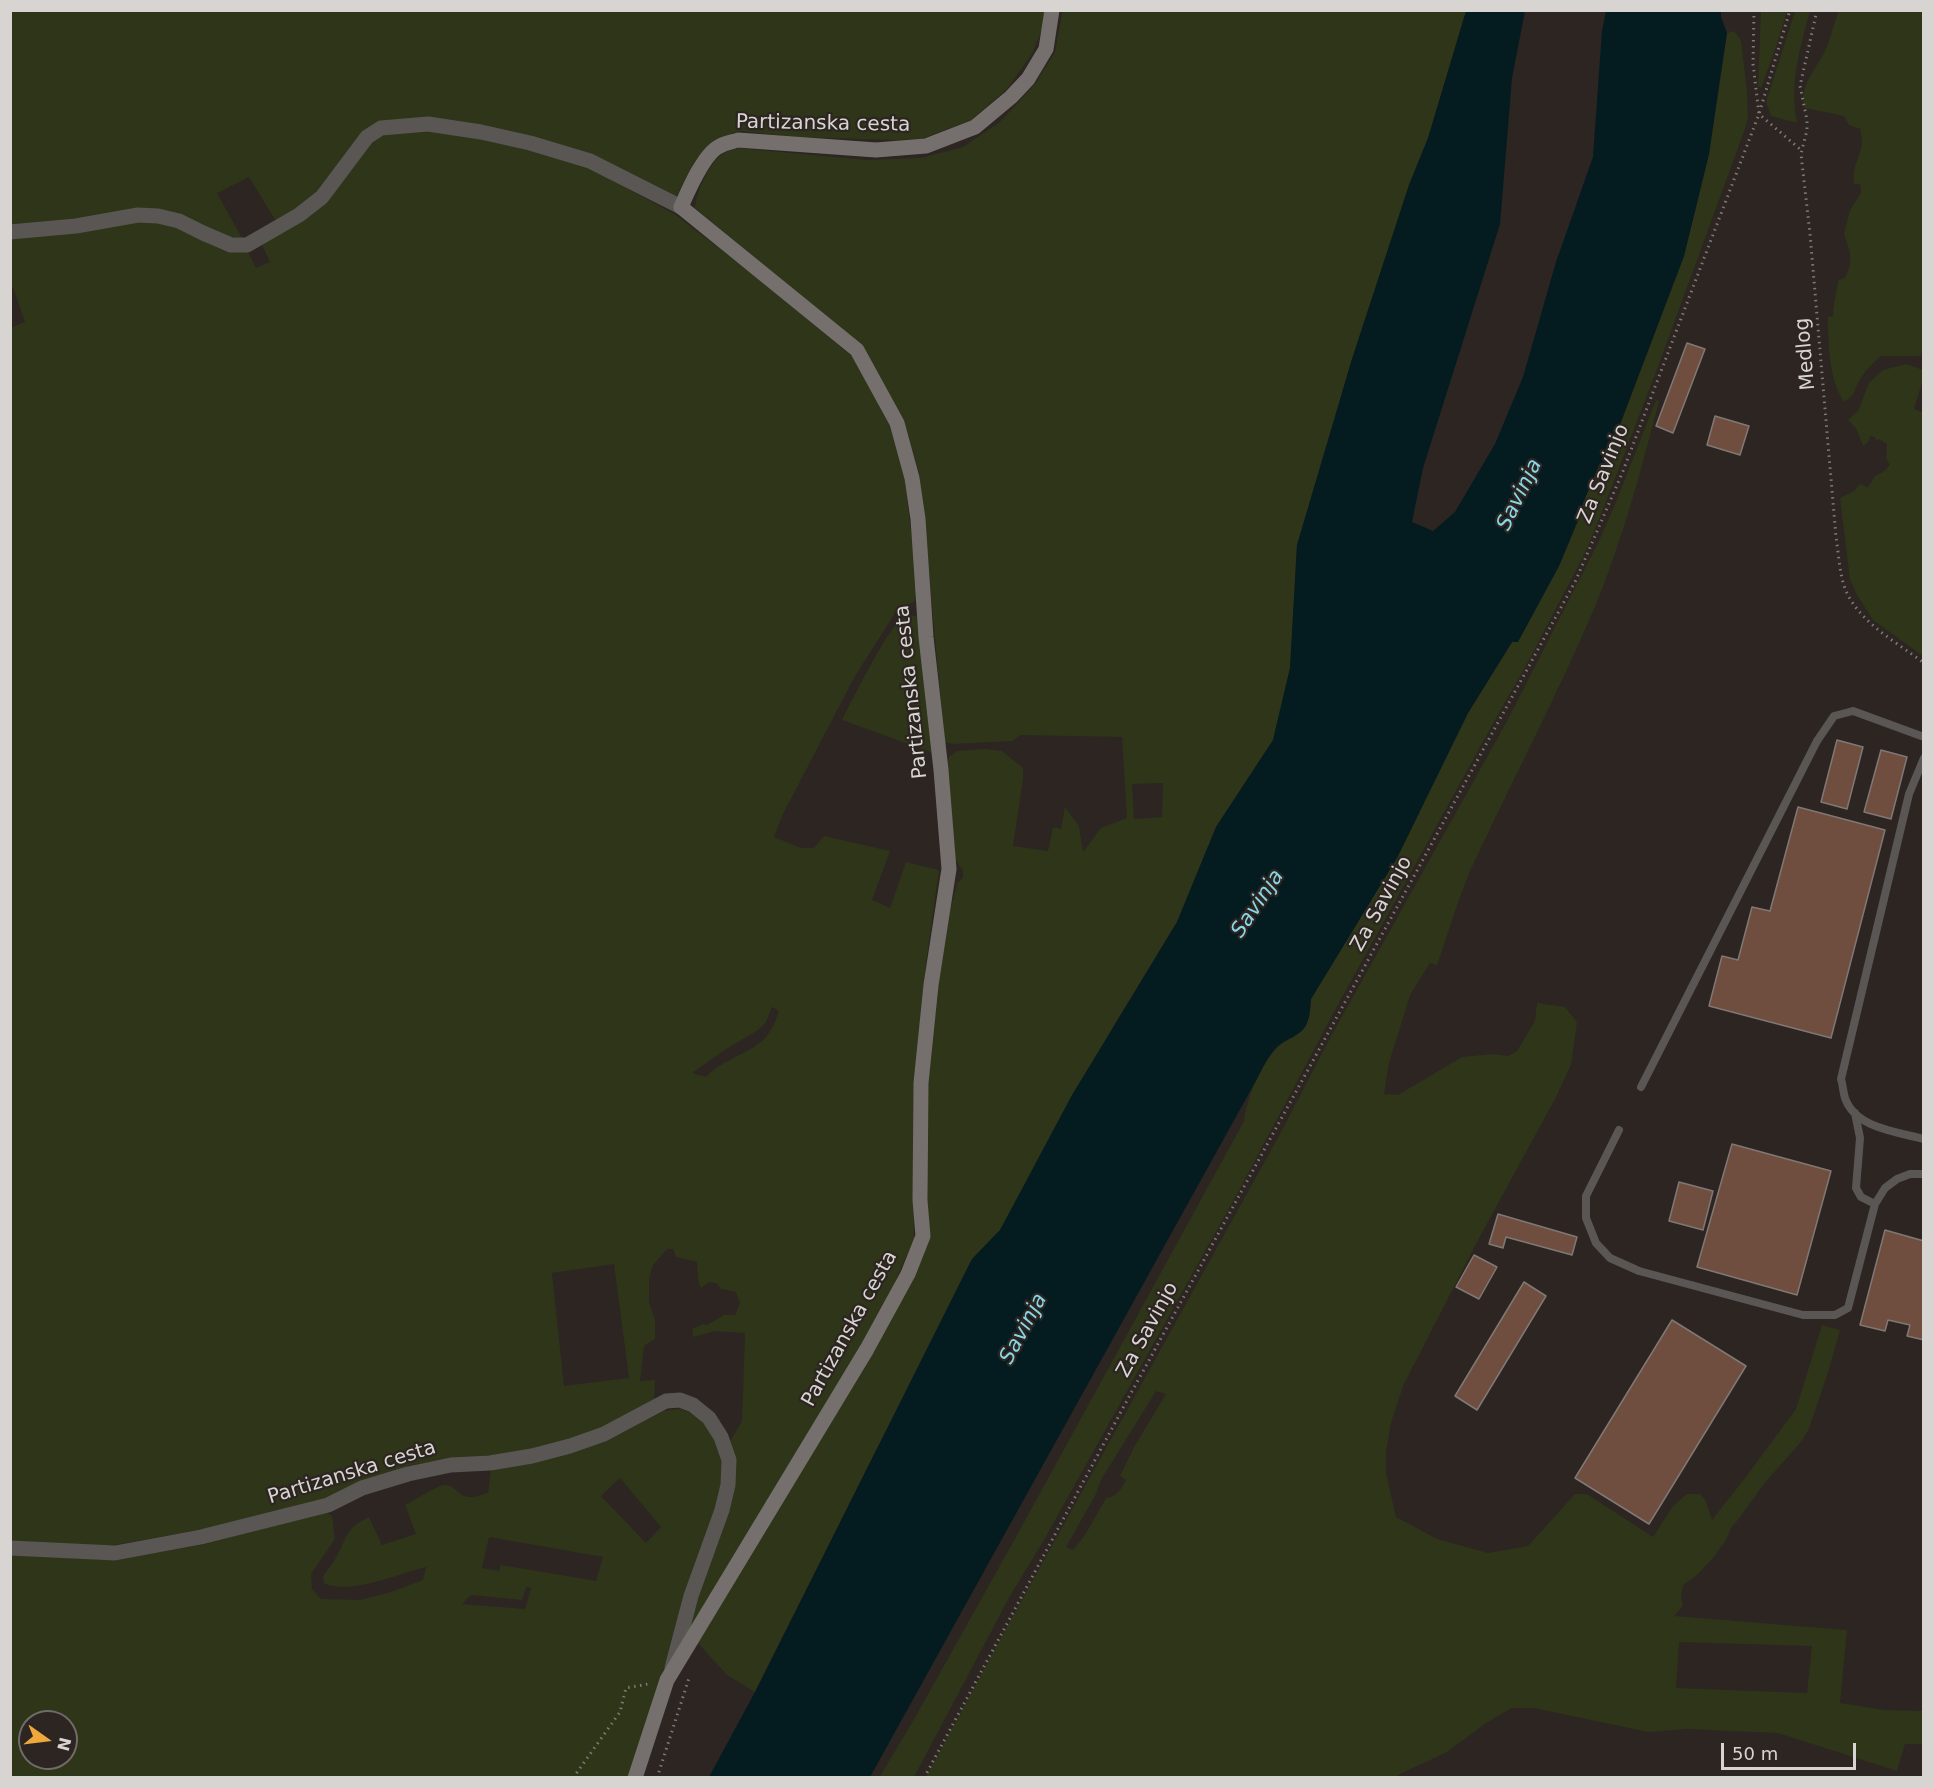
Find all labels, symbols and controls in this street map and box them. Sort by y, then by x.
street label: Partizanska cesta [736,110,910,138]
street label: Medlog [1791,317,1821,391]
street label: Za Savinjo [1573,421,1635,527]
water label: Savinja [1492,455,1548,535]
street label: Partizanska cesta [891,604,933,780]
street label: Za Savinjo [1346,852,1418,956]
water label: Savinja [1226,865,1290,943]
street label: Partizanska cesta [797,1247,903,1411]
street label: Za Savinjo [1112,1278,1184,1382]
water label: Savinja [995,1289,1053,1369]
street label: Partizanska cesta [265,1436,439,1510]
north arrow [18,1710,78,1770]
scale bar [1724,1731,1859,1769]
text: N [53,1735,75,1753]
text: 50 m [1732,1743,1778,1764]

